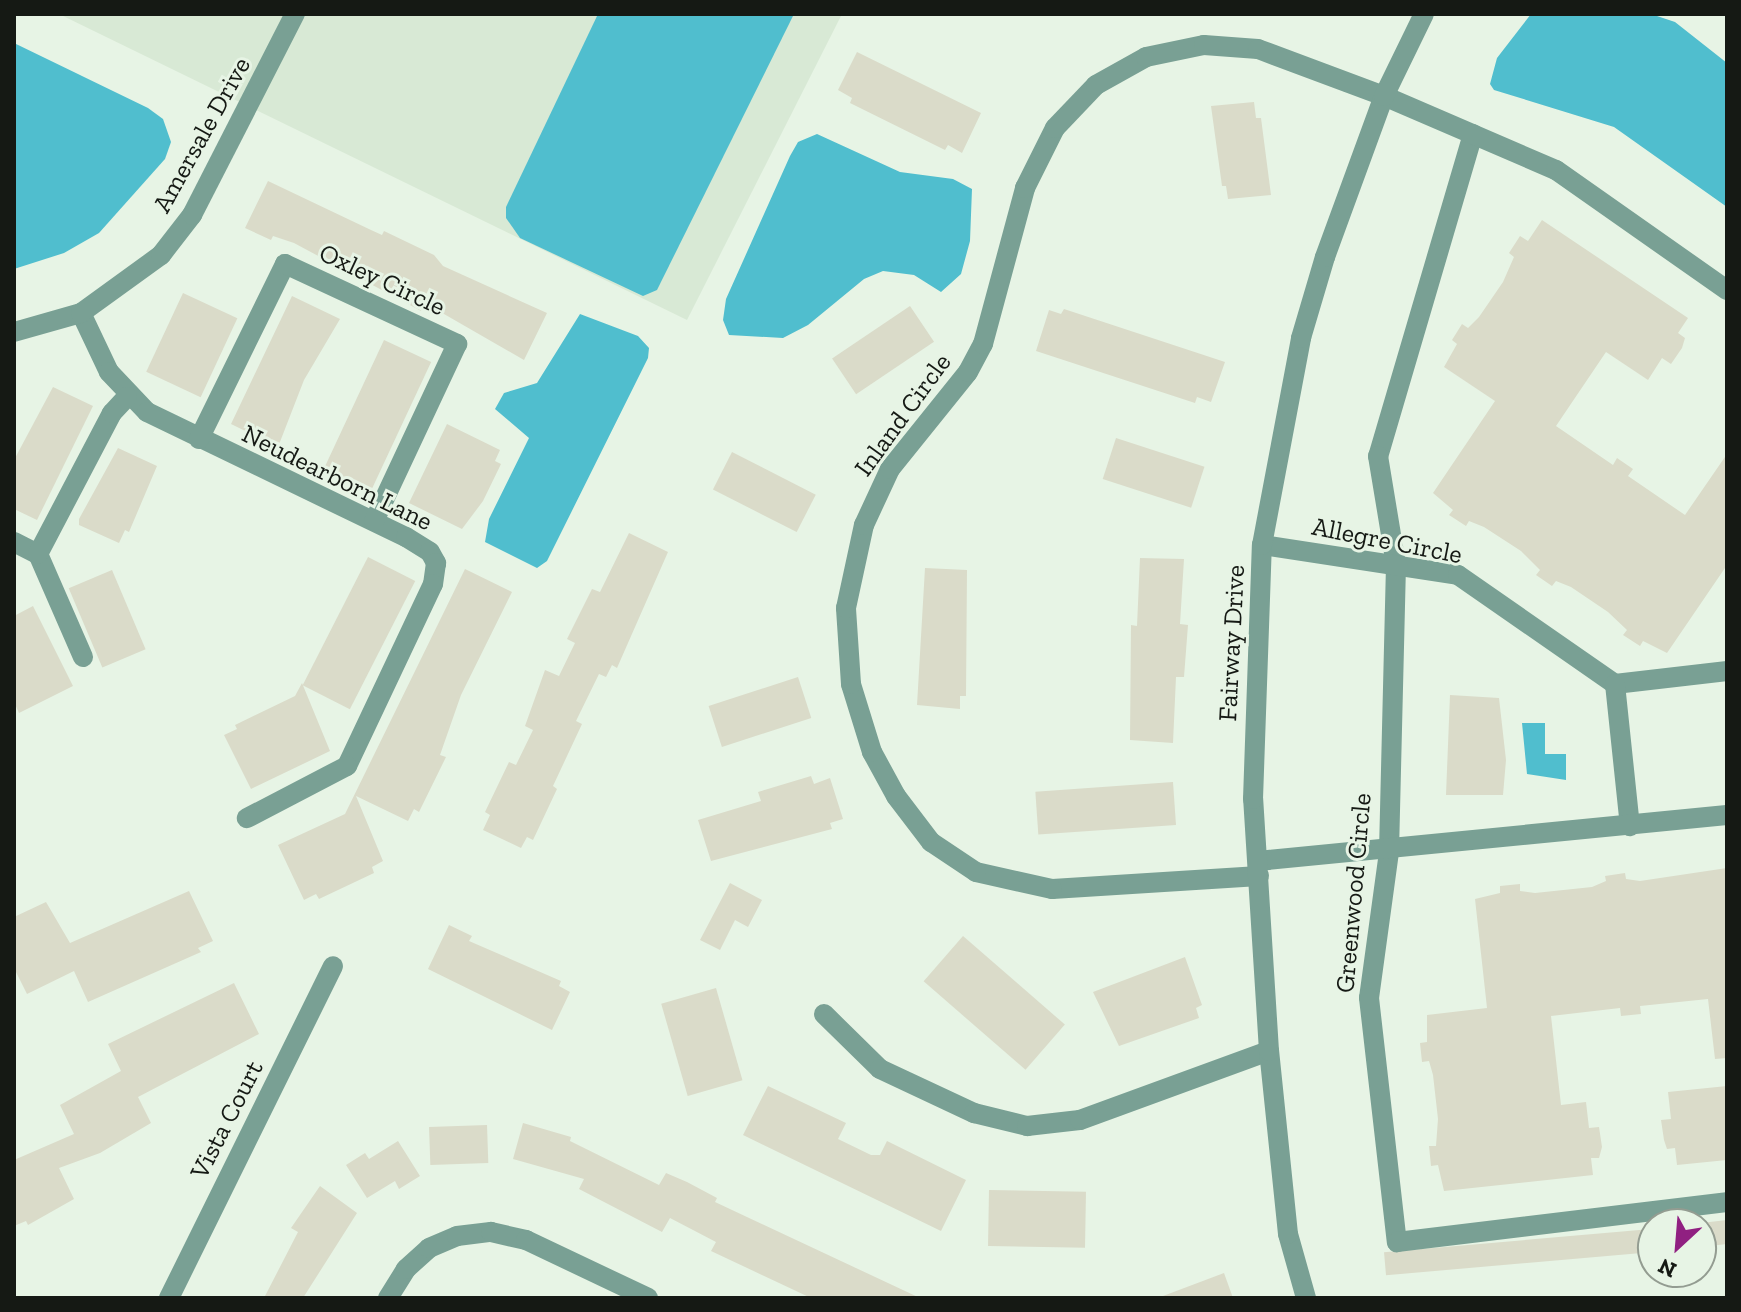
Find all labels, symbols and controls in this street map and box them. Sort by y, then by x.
street label: Amersale Drive [147,52,257,218]
street label: Oxley Circle [314,237,450,323]
street label: Inland Circle [848,348,958,482]
street label: Neudearborn Lane [237,418,437,538]
street label: Allegre Circle [1309,511,1465,571]
street label: Fairway Drive [1212,564,1252,722]
street label: Greenwood Circle [1330,792,1378,994]
street label: Vista Court [184,1056,270,1184]
north arrow [1637,1208,1717,1288]
text: N [1654,1252,1681,1284]

